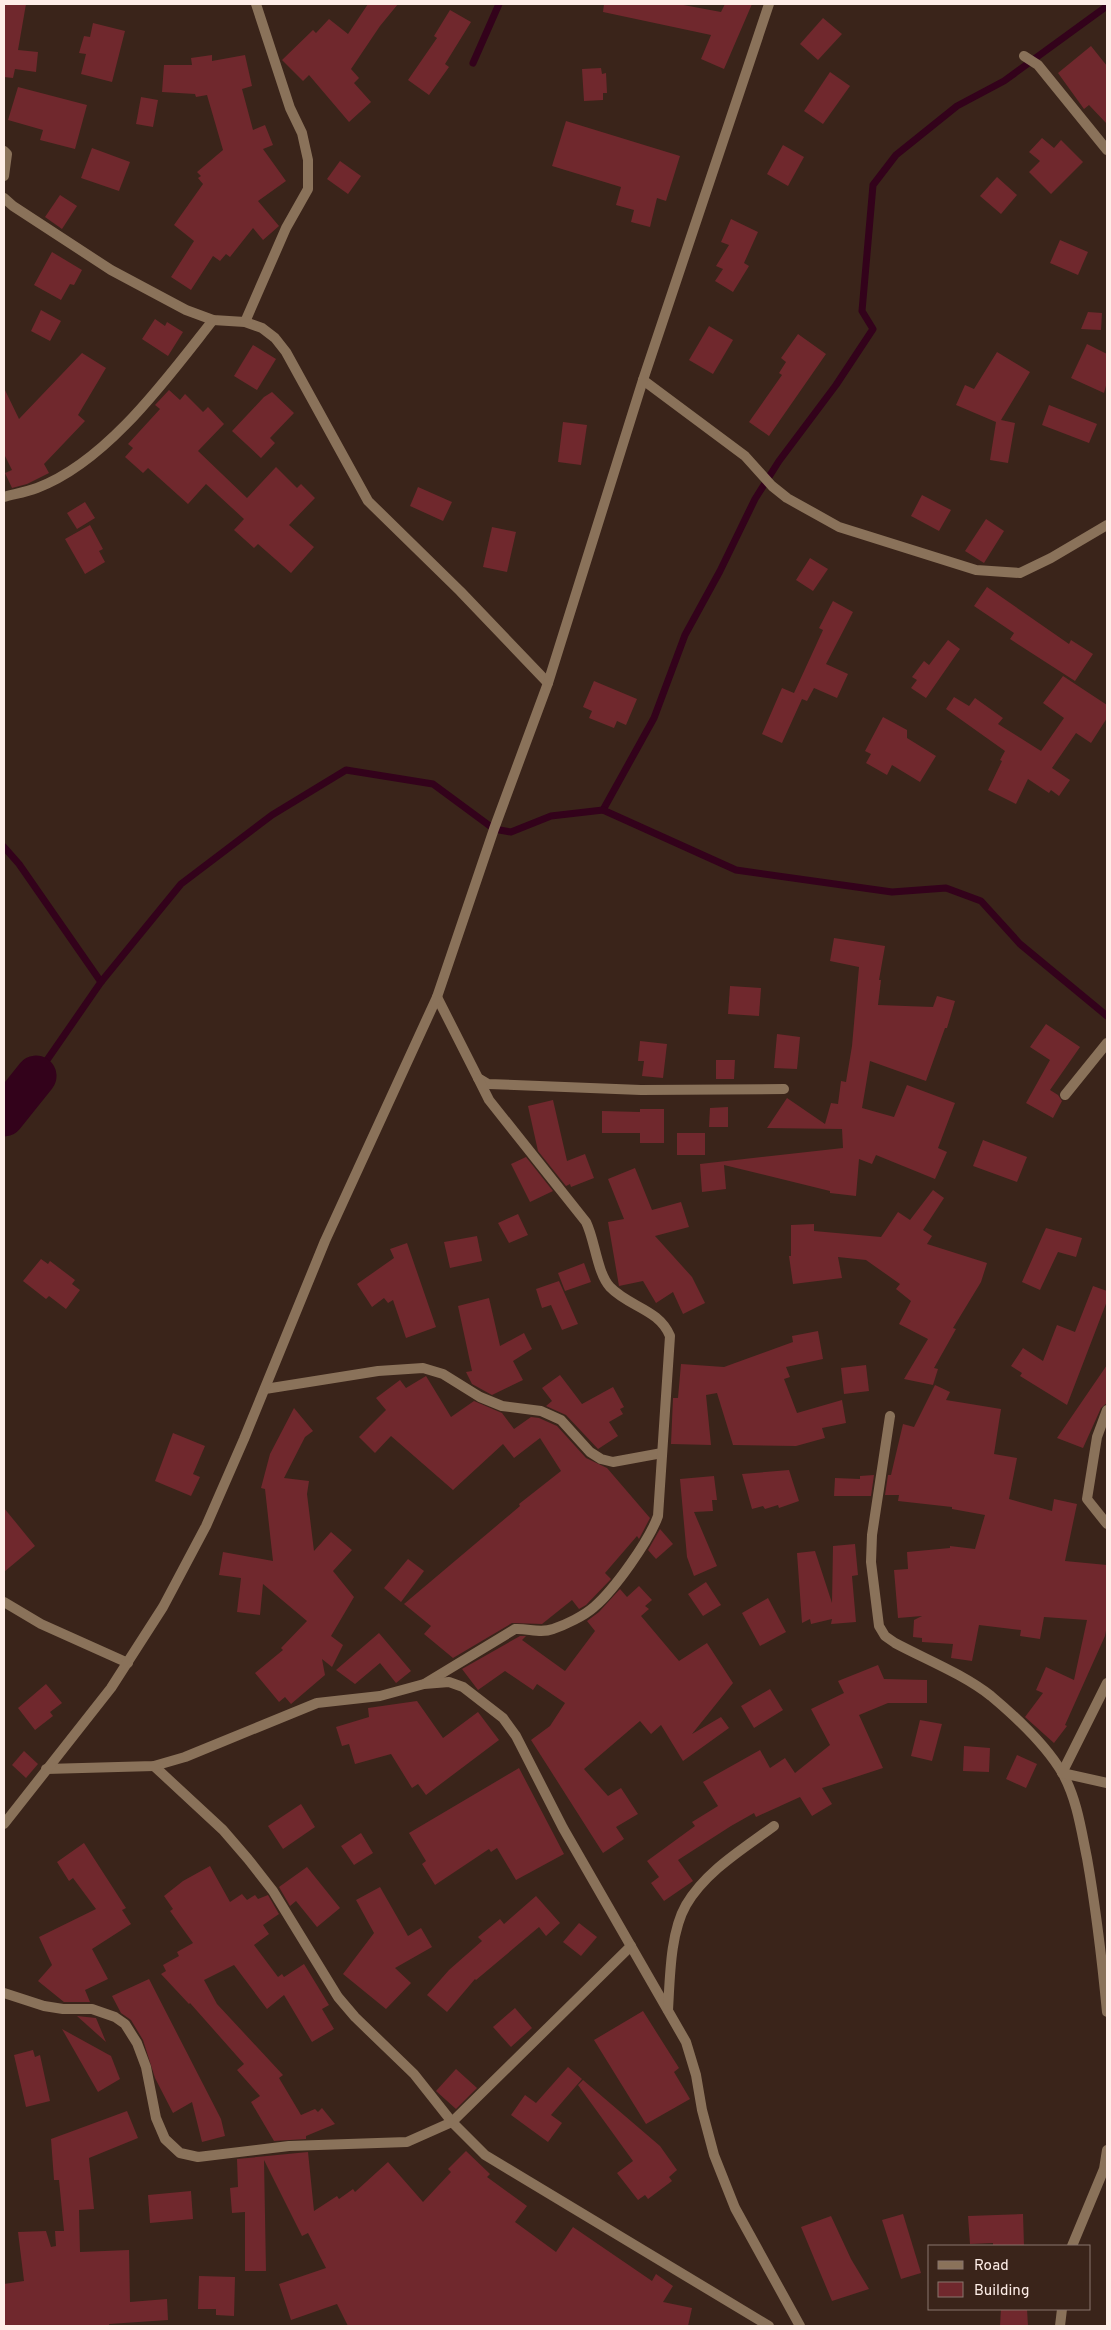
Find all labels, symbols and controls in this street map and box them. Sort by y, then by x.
legend [928,2245,1091,2310]
text: Road [974,2257,1009,2276]
text: Building [974,2282,1029,2301]

